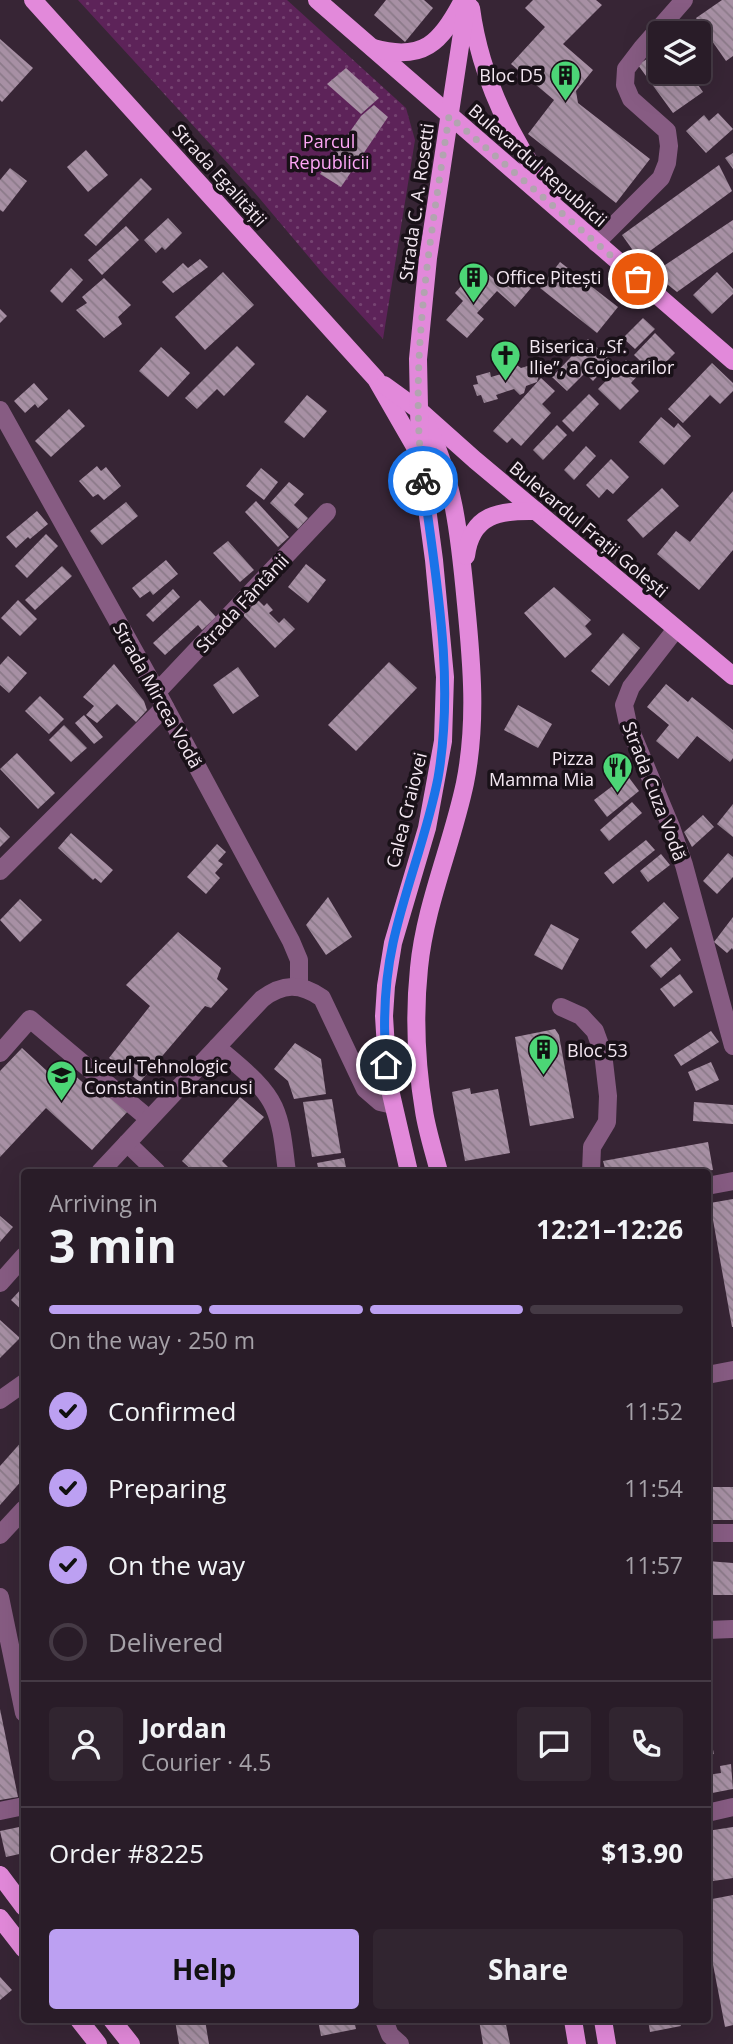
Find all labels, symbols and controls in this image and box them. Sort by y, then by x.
map controls [648,21,711,84]
button: layers [648,21,711,84]
building icon: Bloc D5 [549,58,583,102]
place label: Bloc D5 [479,63,543,87]
street label: Bulevardul Republicii [464,98,612,232]
street label: Strada Egalității [168,119,272,231]
street label: Strada C. A. Rosetti [393,122,439,282]
park label: Parcul Republicii [288,129,370,174]
pin [608,249,668,309]
building icon: Office Pitești [456,260,490,304]
icon: bag [619,260,657,298]
place label: Office Pitești [496,265,602,289]
place label: Biserica „Sf. Ilie”, a Cojocarilor [529,334,675,379]
church icon: Biserica „Sf. Ilie”, a Cojocarilor [489,339,523,383]
courier [388,446,458,516]
street label: Bulevardul Frații Golești [505,456,673,602]
icon: bike [404,462,442,500]
street label: Strada Fântânii [190,549,294,657]
street label: Strada Mircea Vodă [108,618,208,772]
street label: Strada Cuza Vodă [617,718,693,864]
place label: Pizza Mamma Mia [489,746,594,791]
street label: Calea Craiovei [380,750,432,870]
restaurant icon: Pizza Mamma Mia [600,751,634,795]
building icon: Bloc 53 [527,1033,561,1077]
pin [356,1035,416,1095]
place label: Bloc 53 [567,1038,628,1062]
icon: home [367,1046,405,1084]
place label: Liceul Tehnologic Constantin Brancusi [84,1054,253,1099]
school or university icon: Liceul Tehnologic Constantin Brancusi [44,1059,78,1103]
text: Arriving in [49,1187,158,1219]
text: 12:21–12:26 [536,1211,683,1247]
text: 3 min [49,1214,177,1276]
text: On the way · 250 m [49,1324,255,1356]
icon: check [49,1392,87,1430]
text: Confirmed [108,1393,236,1429]
text: 11:52 [624,1395,683,1427]
icon: check [49,1469,87,1507]
text: Preparing [108,1470,226,1506]
text: 11:54 [624,1472,683,1504]
icon: check [49,1546,87,1584]
text: On the way [108,1547,245,1583]
text: 11:57 [624,1549,683,1581]
text: Delivered [108,1624,223,1660]
button: person [49,1707,123,1781]
button: chat [517,1707,591,1781]
button: phone [609,1707,683,1781]
text: Jordan [141,1710,227,1746]
text: Courier · 4.5 [141,1746,271,1778]
text: Order #8225 [49,1835,204,1871]
text: $13.90 [601,1835,683,1871]
button: Help [49,1929,359,2009]
button: Share [373,1929,683,2009]

